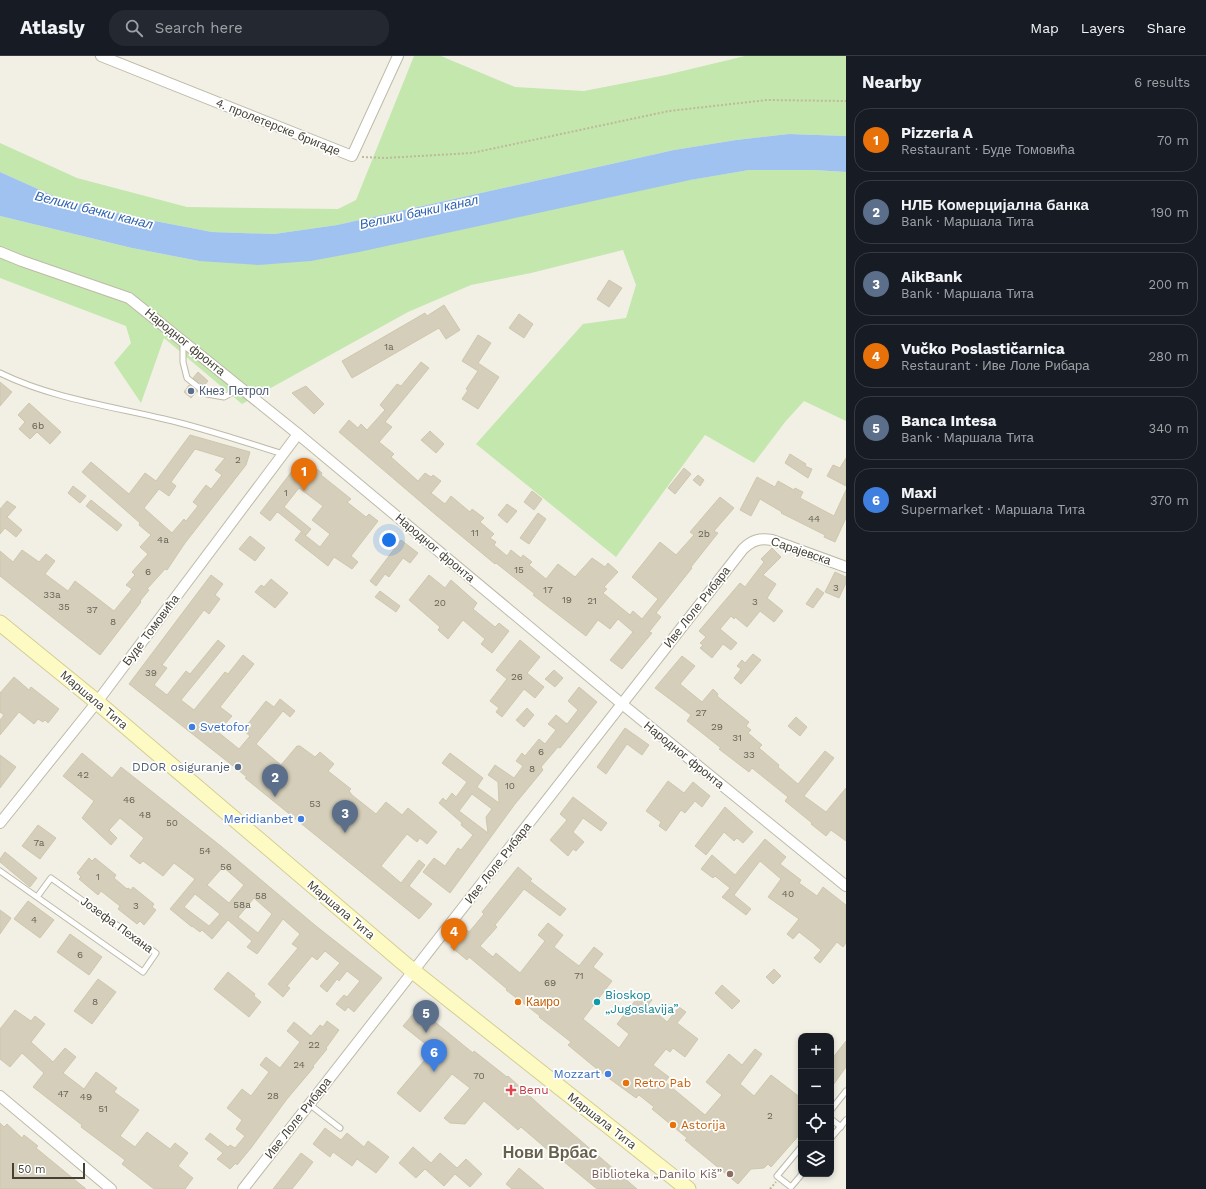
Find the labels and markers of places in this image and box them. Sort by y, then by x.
place label: Кнез Петрол [199,384,269,398]
marker: Кнез Петрол [186,386,196,396]
pin: 1 [291,458,317,491]
place label: Svetofor [200,720,249,734]
marker: Svetofor [187,722,197,732]
place label: DDOR osiguranje [132,760,230,774]
marker: DDOR osiguranje [233,762,243,772]
pin: 2 [262,764,288,797]
pin: 3 [332,800,358,833]
place label: Meridianbet [224,812,293,826]
marker: Meridianbet [296,814,306,824]
pin: 4 [441,918,467,951]
place label: Bioskop „Jugoslavija” [605,988,679,1016]
place label: Каиро [526,995,560,1009]
marker: Каиро [513,997,523,1007]
marker: Bioskop „Jugoslavija” [592,997,602,1007]
pin: 5 [413,1000,439,1033]
pin: 6 [421,1039,447,1072]
place label: Mozzart [554,1067,600,1081]
marker: Mozzart [603,1069,613,1079]
place label: Retro Pab [634,1076,691,1090]
marker: Retro Pab [621,1078,631,1088]
place label: Benu [519,1083,549,1097]
marker: Benu [506,1085,516,1095]
place label: Astorija [681,1118,726,1132]
marker: Astorija [668,1120,678,1130]
place label: Biblioteka „Danilo Kiš” [592,1167,722,1181]
marker: Biblioteka „Danilo Kiš” [725,1169,735,1179]

